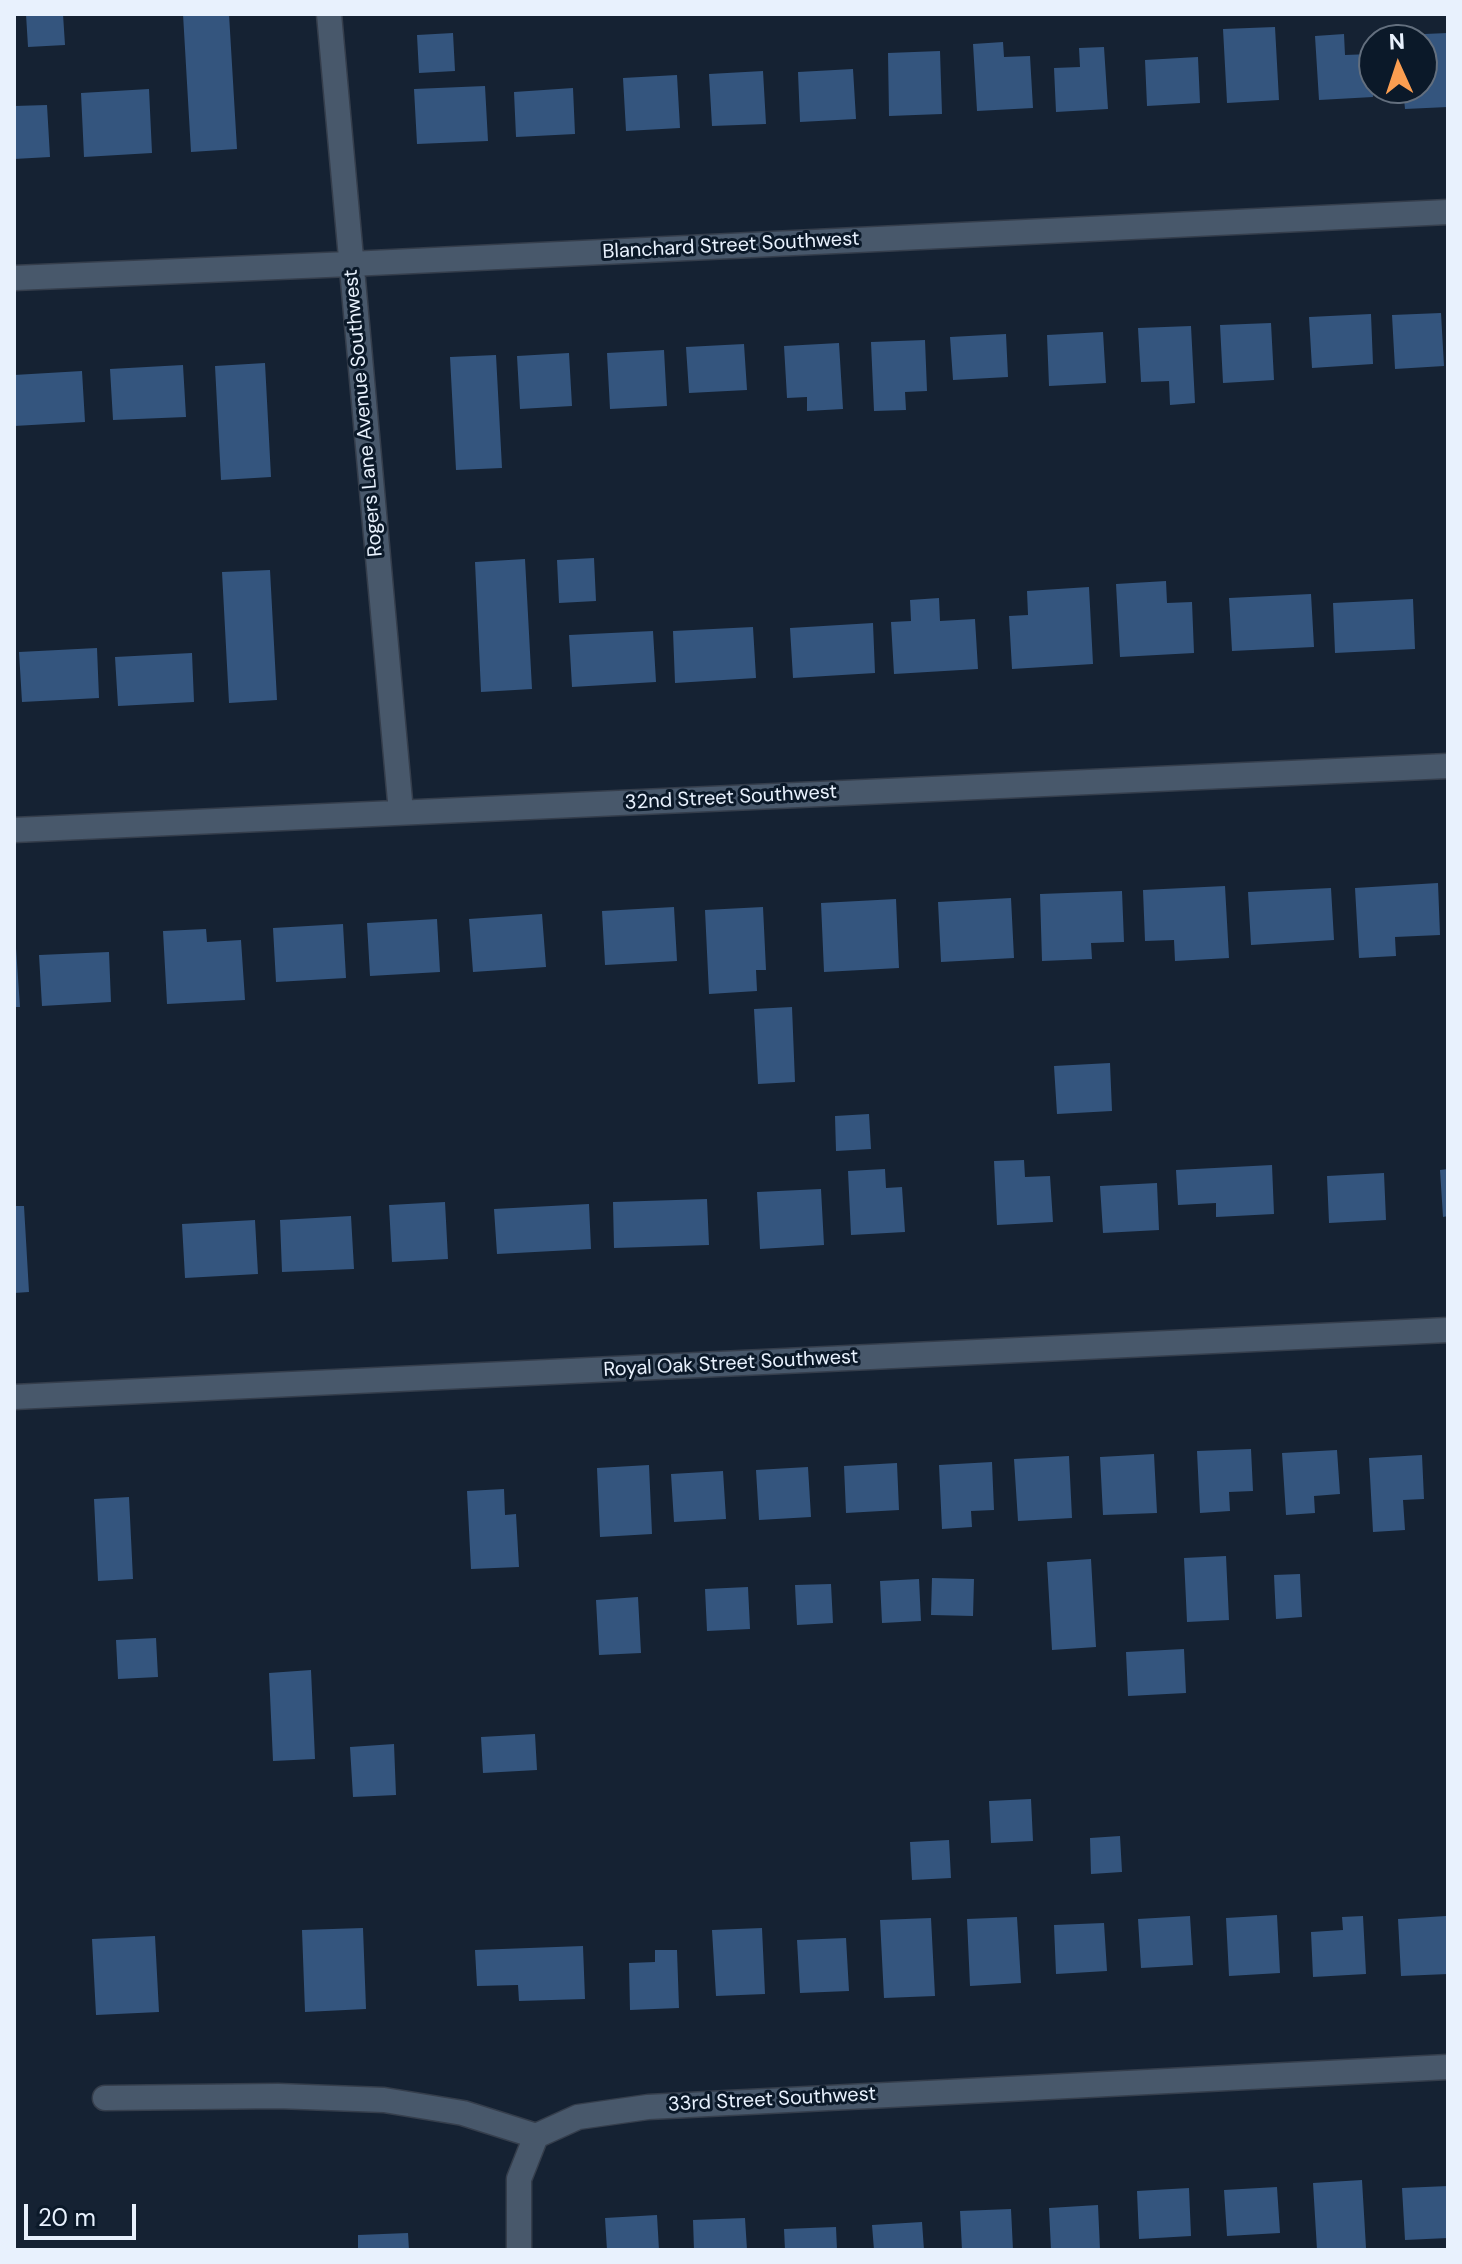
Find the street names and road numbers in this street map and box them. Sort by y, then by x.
street label: Blanchard Street Southwest [602,227,860,265]
street label: Rogers Lane Avenue Southwest [339,268,389,558]
street label: 32nd Street Southwest [624,780,838,816]
street label: Royal Oak Street Southwest [603,1345,859,1383]
street label: 33rd Street Southwest [667,2083,877,2117]

